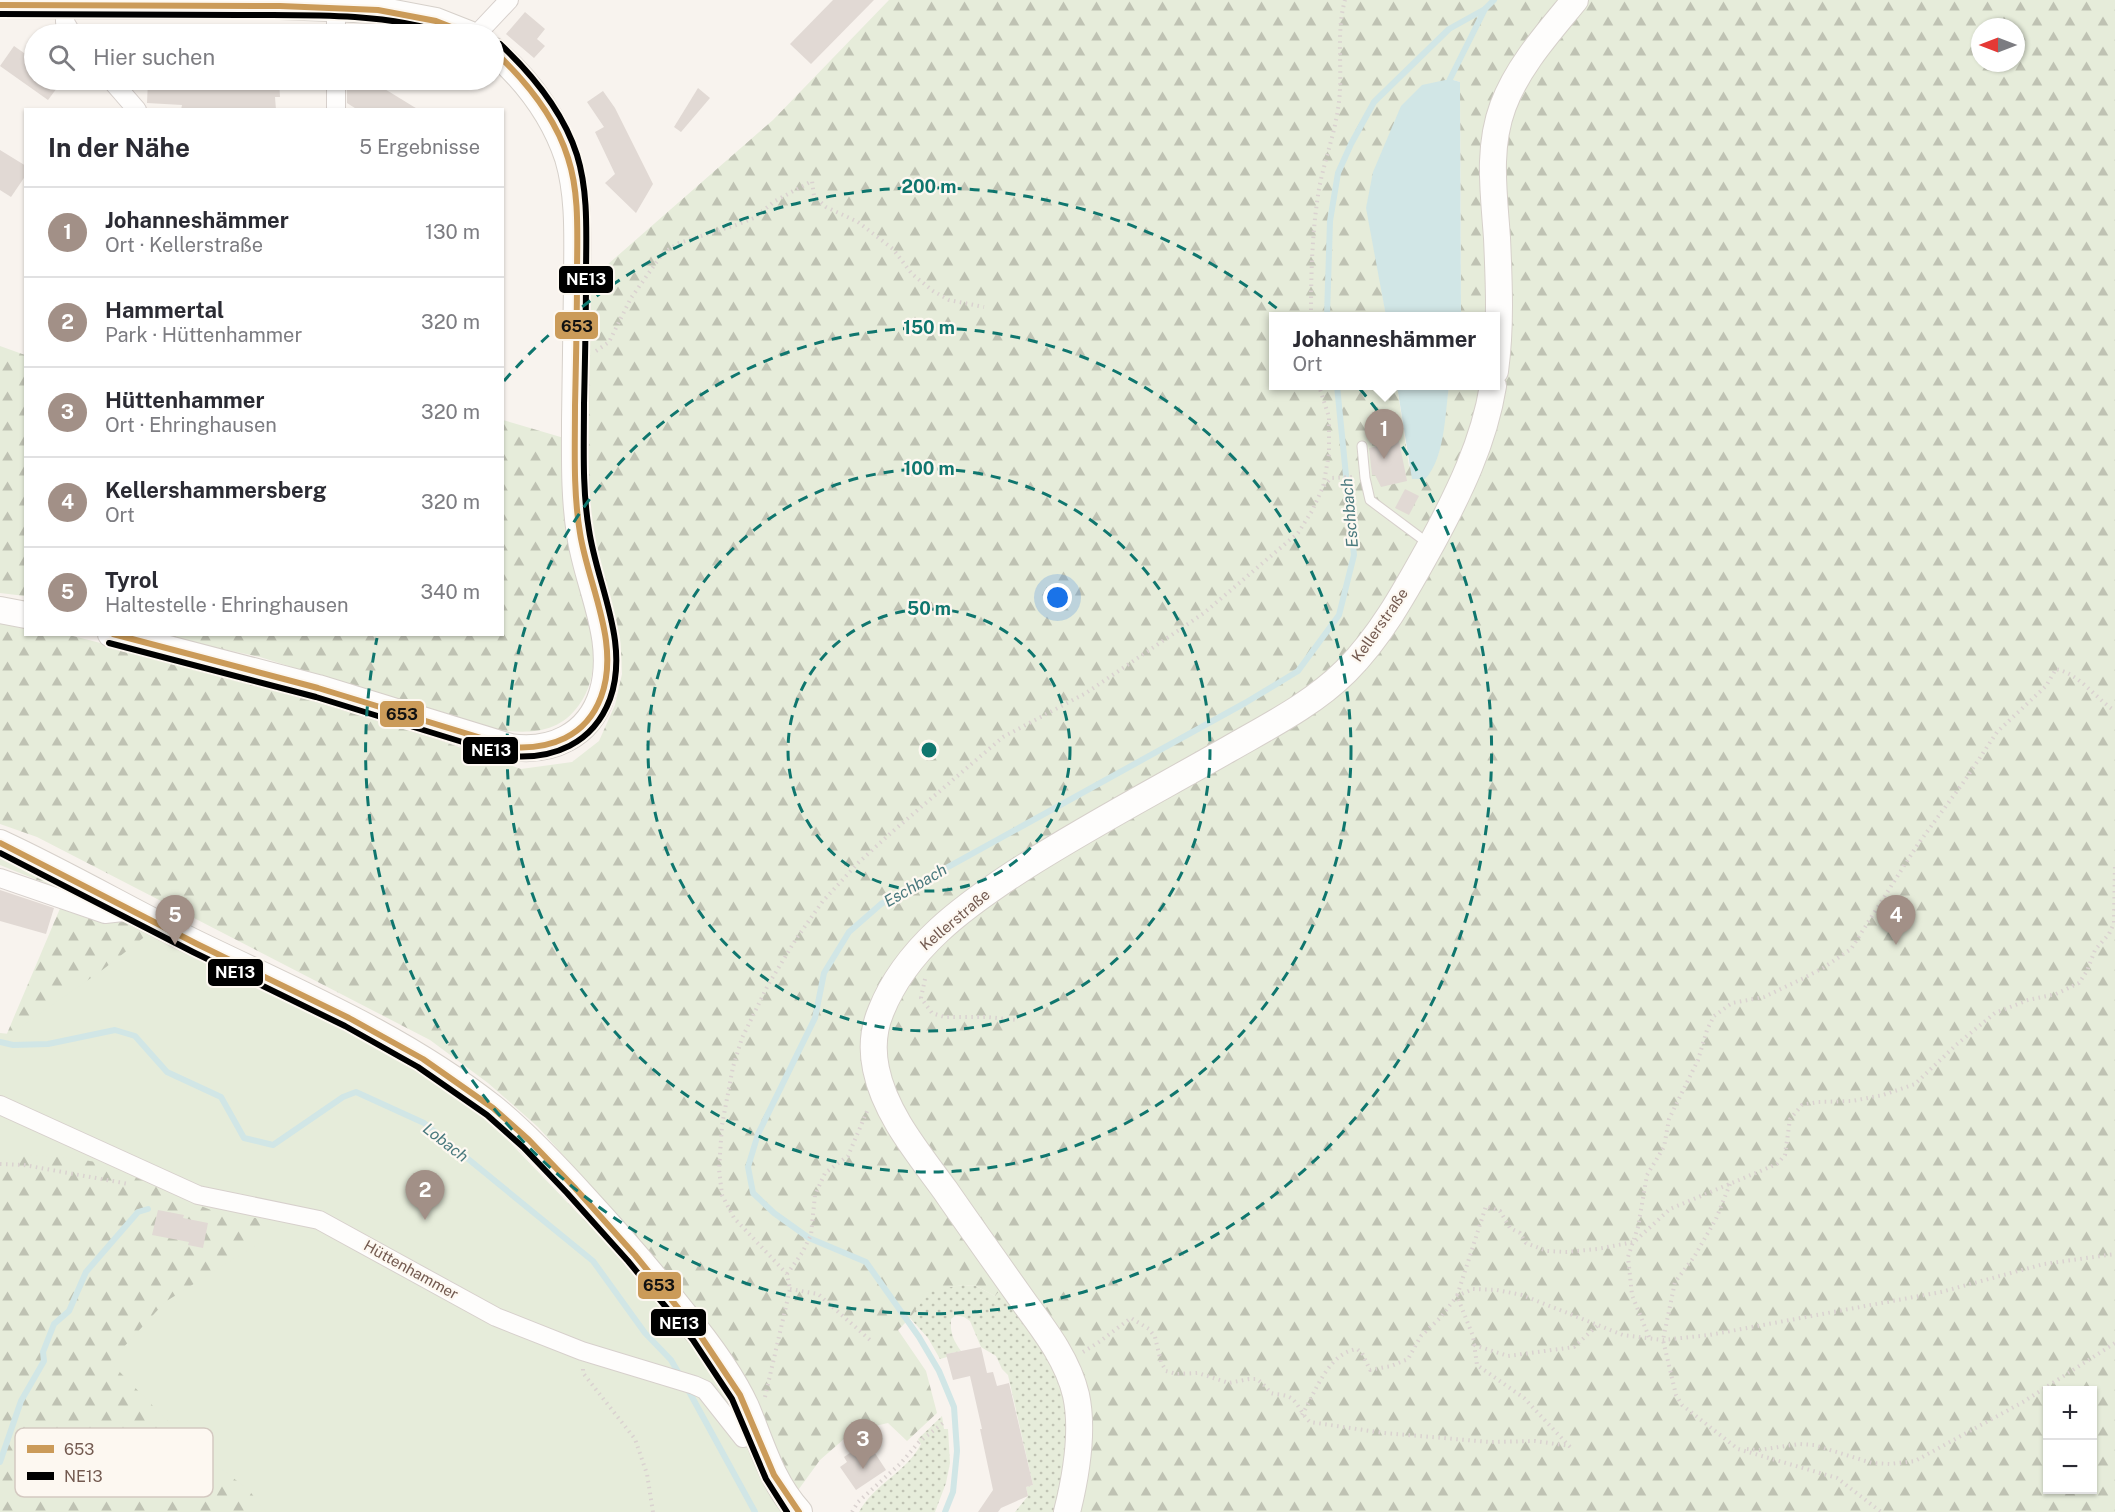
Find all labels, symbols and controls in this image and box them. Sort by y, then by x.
north arrow [1971,18,2025,72]
search box [24,24,504,90]
icon: search [45,41,78,74]
text: Hier suchen [93,44,215,70]
text: In der Nähe [48,132,190,163]
text: 5 Ergebnisse [359,135,480,159]
text: 200 m [902,176,956,197]
text: Johanneshämmer [105,207,289,233]
text: 1 [63,220,72,244]
text: 130 m [425,220,480,244]
text: Ort · Kellerstraße [105,233,263,257]
line badge: NE13 [558,265,614,294]
text: NE13 [566,270,606,289]
text: Hammertal [105,297,224,323]
text: 2 [61,310,74,334]
text: 320 m [421,310,480,334]
line badge: 653 [554,311,599,340]
popup [1269,312,1500,390]
text: 653 [561,317,593,336]
text: 150 m [903,317,955,338]
text: Park · Hüttenhammer [105,323,302,347]
text: Johanneshämmer [1293,326,1476,352]
text: Ort [1293,352,1322,376]
text: Hüttenhammer [105,387,265,413]
text: 3 [61,400,74,424]
text: 320 m [421,400,480,424]
pin: 1 [1364,410,1404,459]
text: Ort · Ehringhausen [105,413,277,437]
text: 100 m [903,458,955,479]
text: Kellershammersberg [105,477,326,503]
water label: Eschbach [1337,477,1362,548]
text: 4 [61,490,74,514]
text: 320 m [421,490,480,514]
text: Ort [105,503,135,527]
text: Tyrol [105,567,159,593]
text: 5 [61,580,74,604]
text: 340 m [420,580,480,604]
your location [1043,583,1072,612]
street label: Kellerstraße [1348,585,1411,665]
text: Haltestelle · Ehringhausen [105,593,349,617]
text: 50 m [907,598,951,619]
line badge: 653 [379,700,425,728]
text: 653 [386,705,418,724]
line badge: NE13 [462,736,519,765]
centre of rings [919,740,939,760]
text: NE13 [471,741,511,760]
water label: Eschbach [880,860,950,911]
street label: Kellerstraße [916,886,993,954]
pin: 5 [156,896,195,945]
pin: 4 [1876,896,1916,945]
line badge: NE13 [207,958,264,987]
text: NE13 [215,963,255,982]
water label: Lobach [419,1119,472,1166]
pin: 2 [406,1170,444,1220]
street label: Hüttenhammer [361,1237,462,1303]
line badge: 653 [637,1271,682,1300]
text: 653 [643,1276,675,1295]
line badge: NE13 [650,1308,707,1337]
text: NE13 [659,1314,699,1333]
map controls [2043,1386,2097,1494]
button: + [2043,1386,2097,1440]
pin: 3 [844,1420,882,1469]
legend [15,1428,213,1497]
text: 653 [64,1440,94,1459]
button: − [2043,1440,2097,1494]
text: NE13 [64,1467,103,1486]

